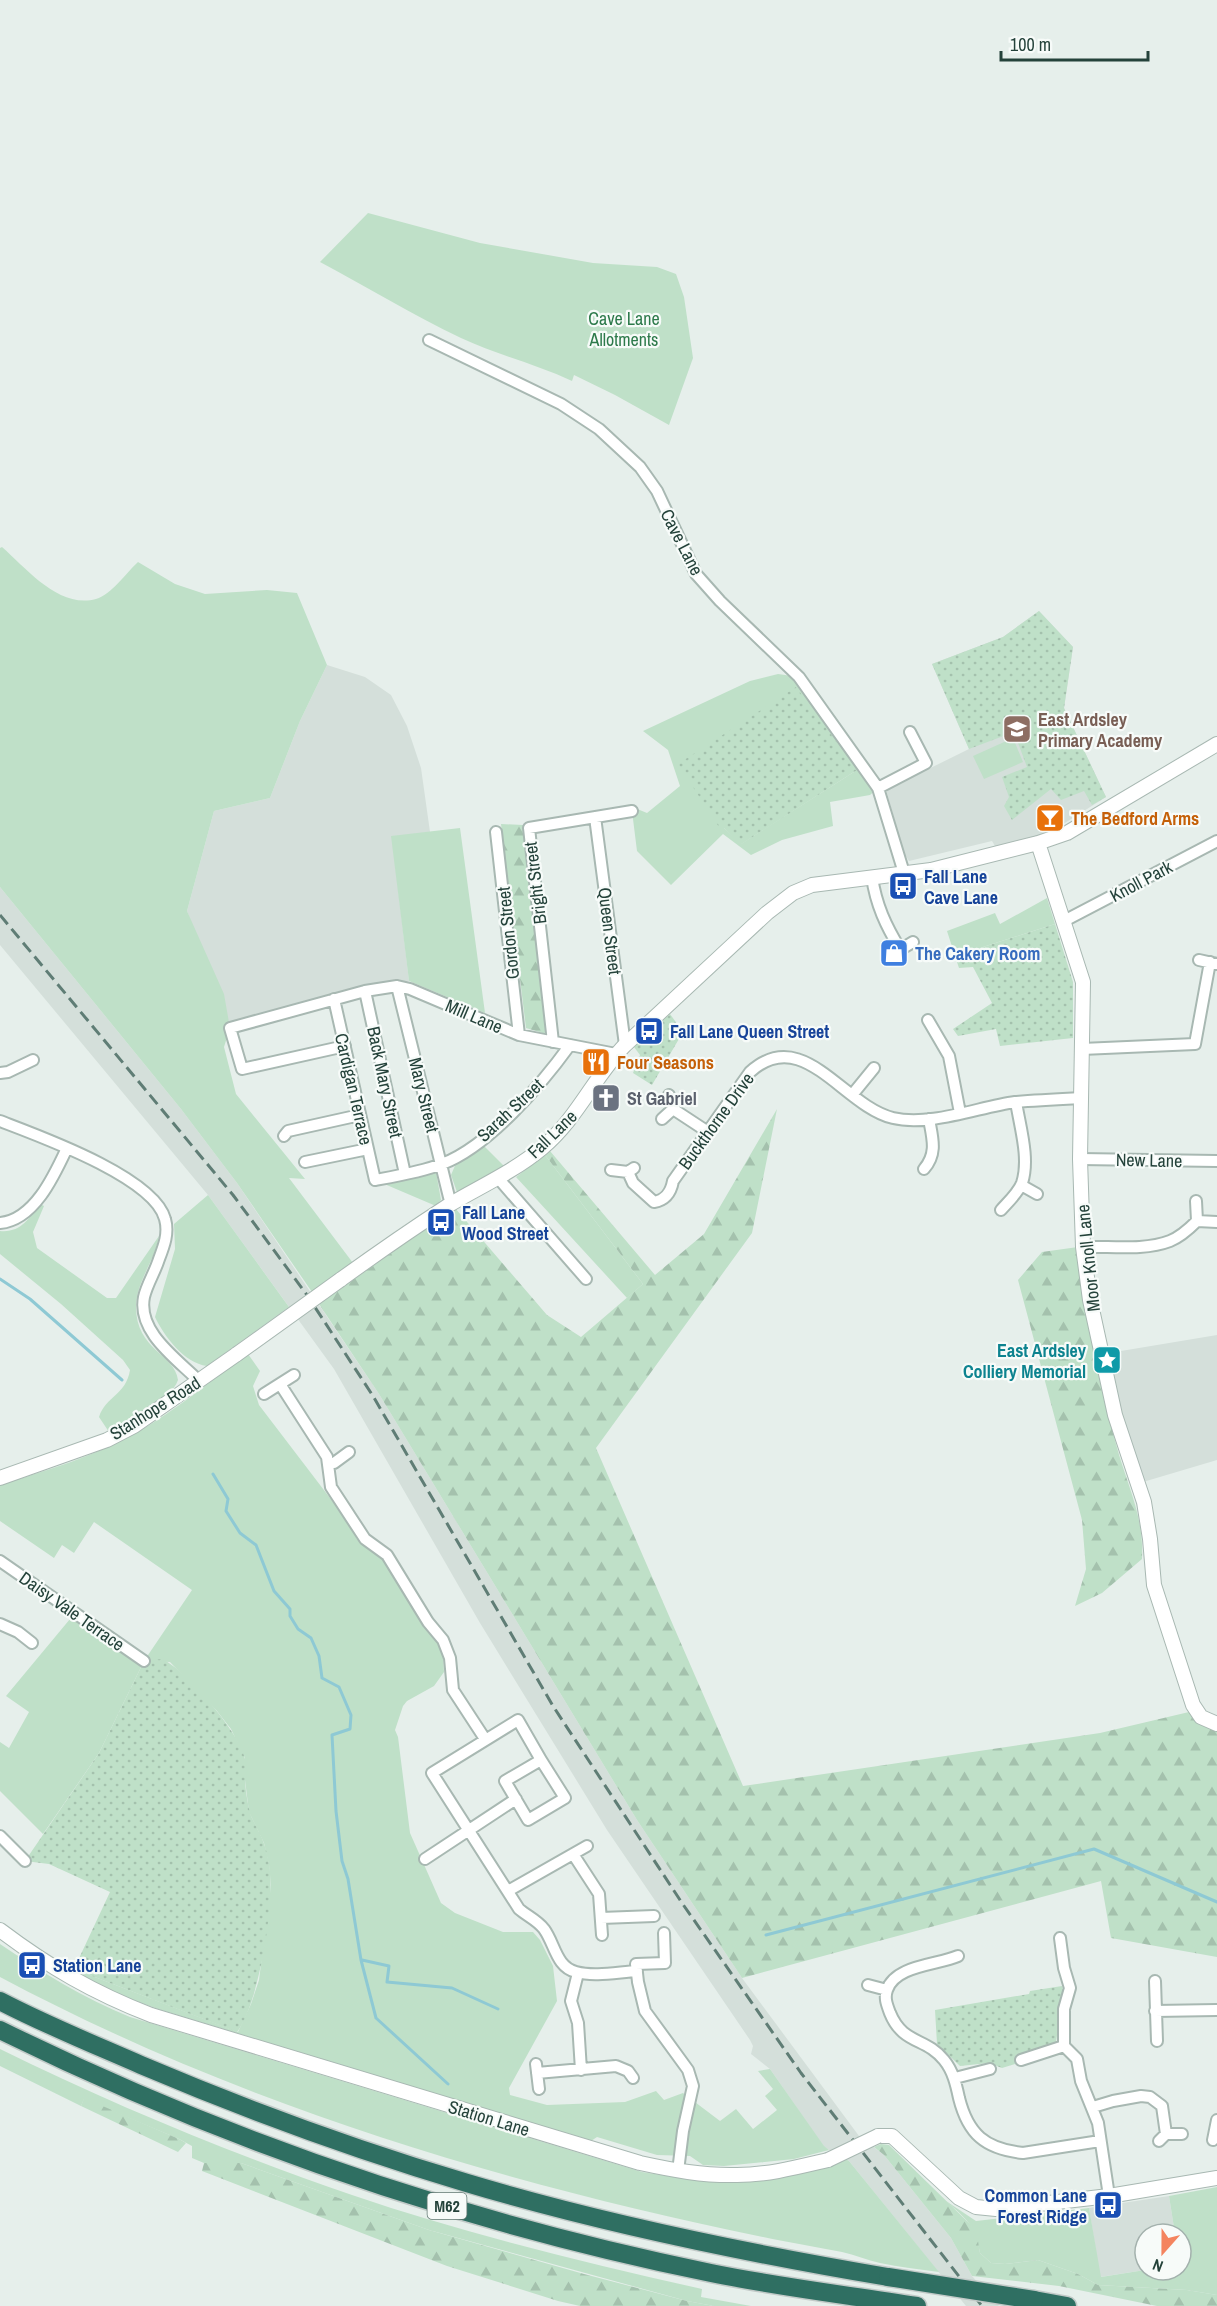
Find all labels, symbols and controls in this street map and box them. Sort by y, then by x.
scale bar [1001,24,1148,62]
text: 100 m [1010,32,1051,57]
park label: Cave Lane Allotments [588,306,660,352]
street label: Cave Lane [655,505,709,579]
place label: East Ardsley Primary Academy [1038,707,1163,753]
school or university icon: East Ardsley Primary Academy [1001,713,1033,745]
bar icon: The Bedford Arms [1034,802,1066,834]
place label: The Bedford Arms [1071,806,1199,831]
street label: Bright Street [518,840,552,926]
street label: Knoll Park [1105,854,1177,908]
place label: Fall Lane Cave Lane [924,864,998,910]
bus stop icon: Fall Lane Cave Lane [887,870,919,902]
street label: Gordon Street [491,886,525,980]
street label: Queen Street [592,886,628,976]
shop icon: The Cakery Room [878,937,910,969]
place label: The Cakery Room [915,941,1041,966]
street label: Mill Lane [442,993,506,1039]
bus stop icon: Fall Lane Queen Street [633,1015,665,1047]
place label: Fall Lane Queen Street [670,1019,829,1044]
street label: Back Mary Street [361,1024,409,1140]
street label: Cardigan Terrace [329,1031,379,1147]
restaurant icon: Four Seasons [580,1046,612,1078]
place label: Four Seasons [617,1050,714,1075]
street label: Mary Street [403,1055,445,1135]
street label: Buckthorne Drive [672,1068,760,1174]
street label: Sarah Street [471,1073,549,1147]
church icon: St Gabriel [590,1082,622,1114]
place label: St Gabriel [627,1086,697,1111]
street label: Fall Lane [522,1104,582,1164]
street label: New Lane [1116,1147,1182,1173]
place label: Fall Lane Wood Street [462,1200,549,1246]
street label: Moor Knoll Lane [1070,1203,1106,1313]
bus stop icon: Fall Lane Wood Street [425,1206,457,1238]
place label: East Ardsley Colliery Memorial [963,1338,1087,1384]
place icon: East Ardsley Colliery Memorial [1091,1344,1123,1376]
street label: Stanhope Road [105,1370,205,1446]
street label: Daisy Vale Terrace [14,1565,130,1657]
bus stop icon: Station Lane [16,1949,48,1981]
place label: Station Lane [53,1953,142,1978]
street label: Station Lane [445,2094,533,2142]
place label: Common Lane Forest Ridge [984,2183,1087,2229]
bus stop icon: Common Lane Forest Ridge [1092,2189,1124,2221]
road number: M62 [428,2193,466,2219]
north arrow [1133,2222,1193,2282]
text: N [1149,2254,1166,2278]

